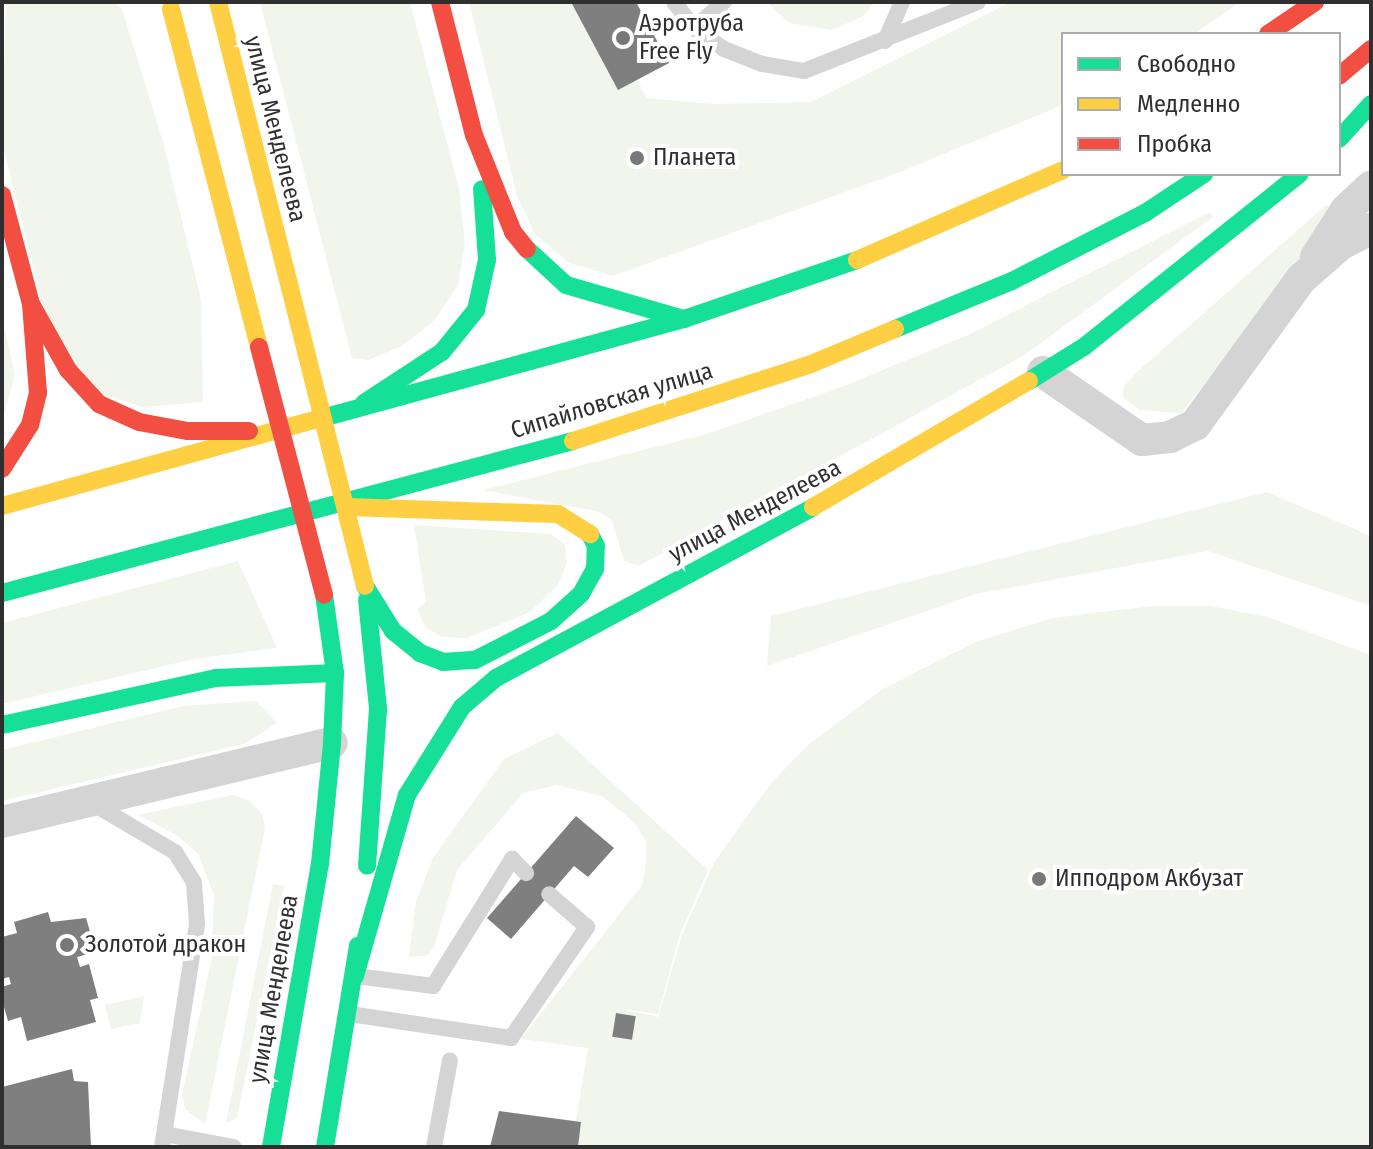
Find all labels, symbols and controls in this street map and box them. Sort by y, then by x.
place label: Аэротруба Free Fly [639,10,744,66]
marker: Аэротруба Free Fly [614,29,632,47]
legend [1061,32,1341,176]
street label: улица Менделеева [238,33,312,225]
text: Свободно [1137,50,1236,78]
text: Медленно [1137,90,1240,118]
text: Пробка [1137,130,1212,158]
place label: Планета [653,144,736,172]
marker: Планета [628,149,646,167]
street label: Сипайловская улица [508,357,716,445]
street label: улица Менделеева [664,454,846,568]
place label: Ипподром Акбузат [1055,865,1243,893]
marker: Ипподром Акбузат [1030,870,1048,888]
street label: улица Менделеева [243,893,305,1085]
place label: Золотой дракон [85,931,246,959]
marker: Золотой дракон [56,934,78,956]

